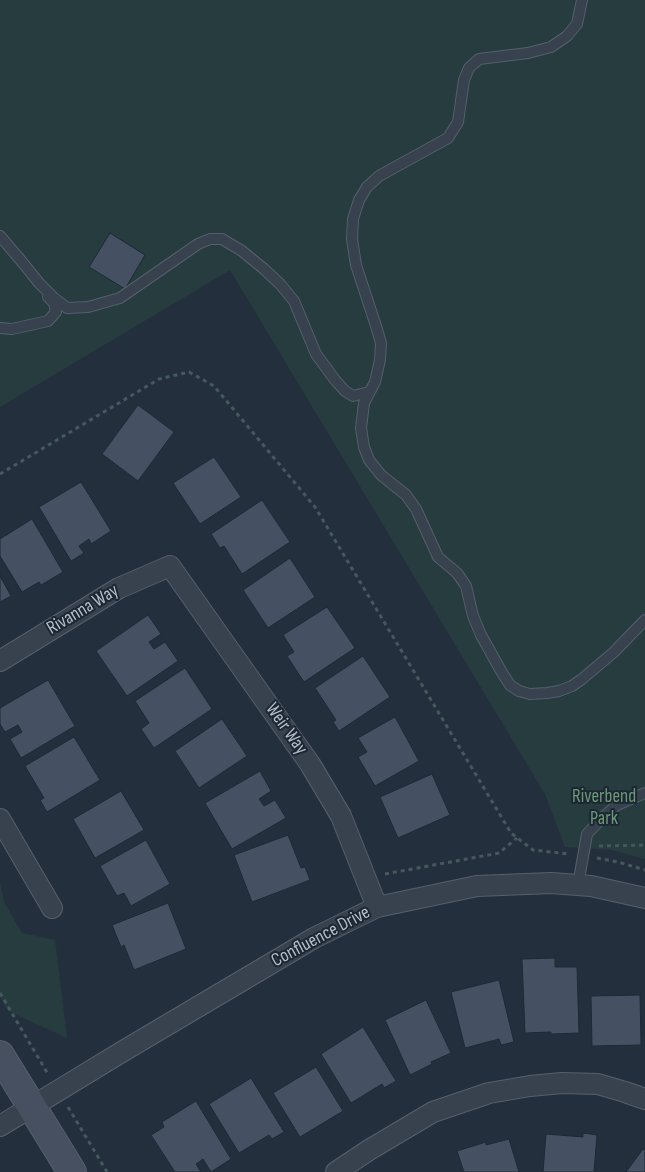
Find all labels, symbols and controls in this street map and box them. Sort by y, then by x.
street label: Rivanna Way [43,580,123,640]
street label: Weir Way [260,699,312,759]
park label: Riverbend Park [572,786,636,830]
street label: Confluence Drive [268,901,374,973]

